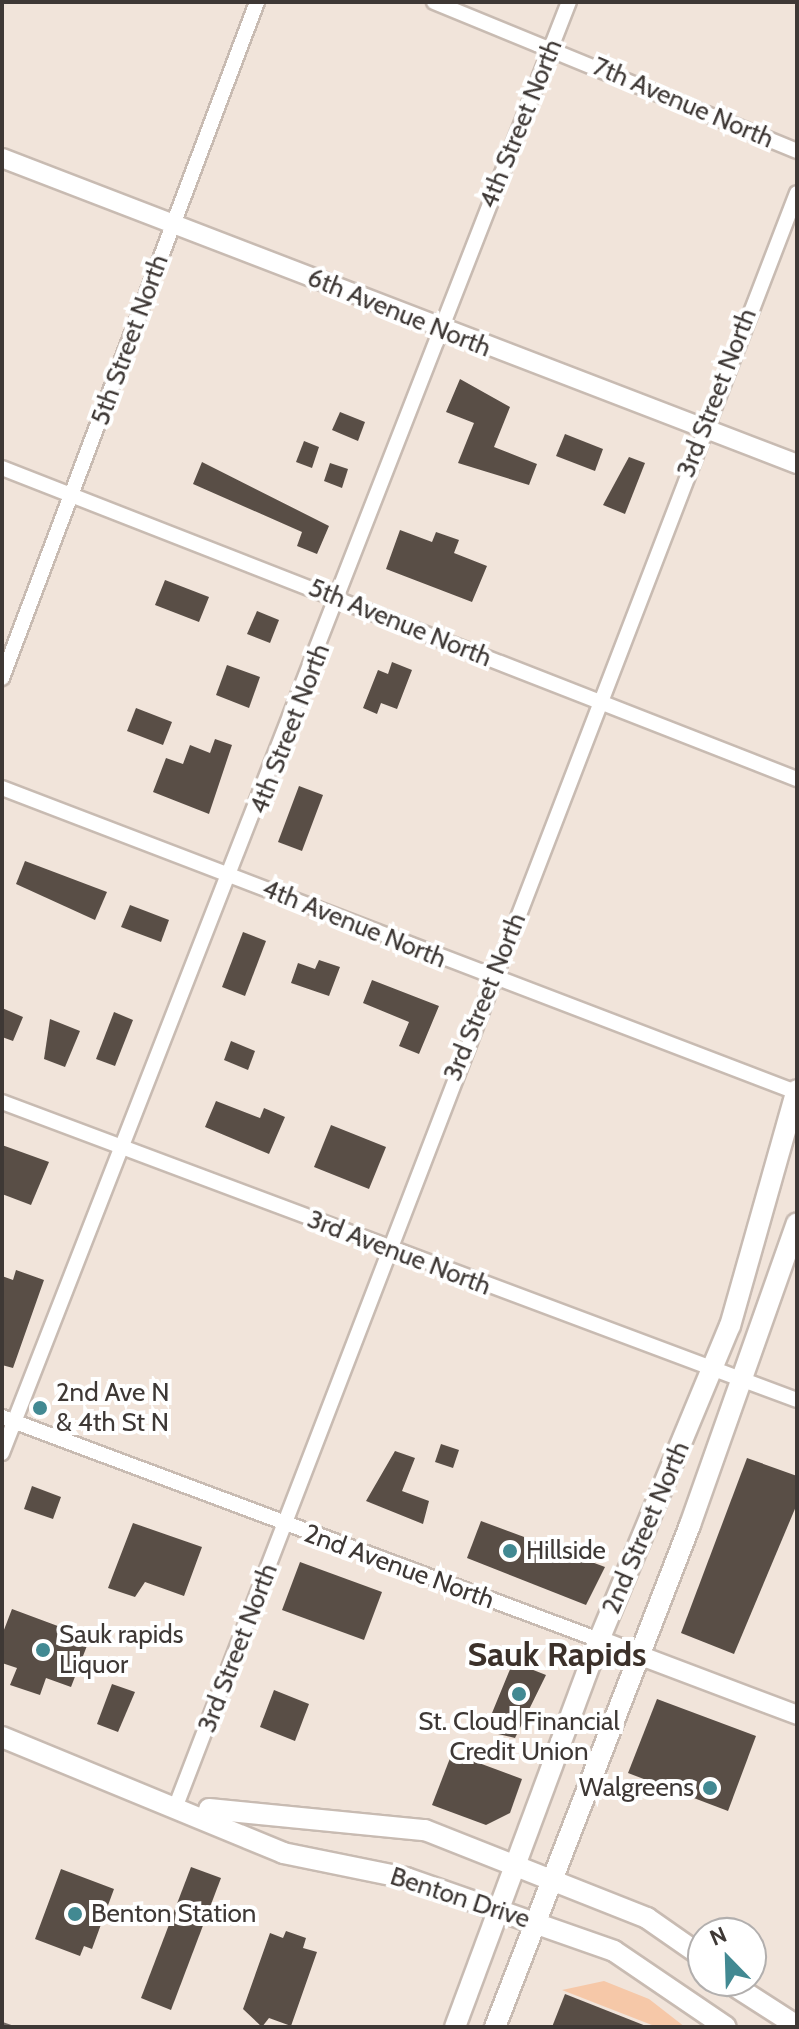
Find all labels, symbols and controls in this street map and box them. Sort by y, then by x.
street label: 4th Street North [473,35,569,213]
street label: 7th Avenue North [588,51,778,155]
street label: 5th Street North [85,251,175,429]
street label: 6th Avenue North [303,262,495,364]
street label: 3rd Street North [671,304,763,482]
street label: 5th Avenue North [304,572,496,674]
street label: 4th Street North [243,640,337,818]
street label: 4th Avenue North [258,873,450,975]
street label: 3rd Street North [437,909,533,1085]
street label: 3rd Avenue North [303,1204,495,1302]
place label: 2nd Ave N & 4th St N [56,1377,170,1438]
marker: 2nd Ave N & 4th St N [31,1399,49,1417]
street label: 2nd Street North [596,1437,696,1619]
street label: 2nd Avenue North [300,1518,498,1616]
place label: Hillside [526,1535,606,1567]
marker: Hillside [501,1542,519,1560]
street label: 3rd Street North [192,1559,284,1737]
place label: Sauk rapids Liquor [59,1619,183,1680]
district label: Sauk Rapids [468,1635,646,1675]
marker: Sauk rapids Liquor [34,1641,52,1659]
marker: St. Cloud Financial Credit Union [510,1685,528,1703]
place label: St. Cloud Financial Credit Union [418,1706,620,1768]
place label: Walgreens [579,1772,694,1804]
marker: Walgreens [701,1779,719,1797]
street label: Benton Drive [386,1861,534,1935]
place label: Benton Station [91,1898,256,1930]
marker: Benton Station [66,1905,84,1923]
north arrow [687,1917,767,1997]
text: N [706,1921,731,1952]

